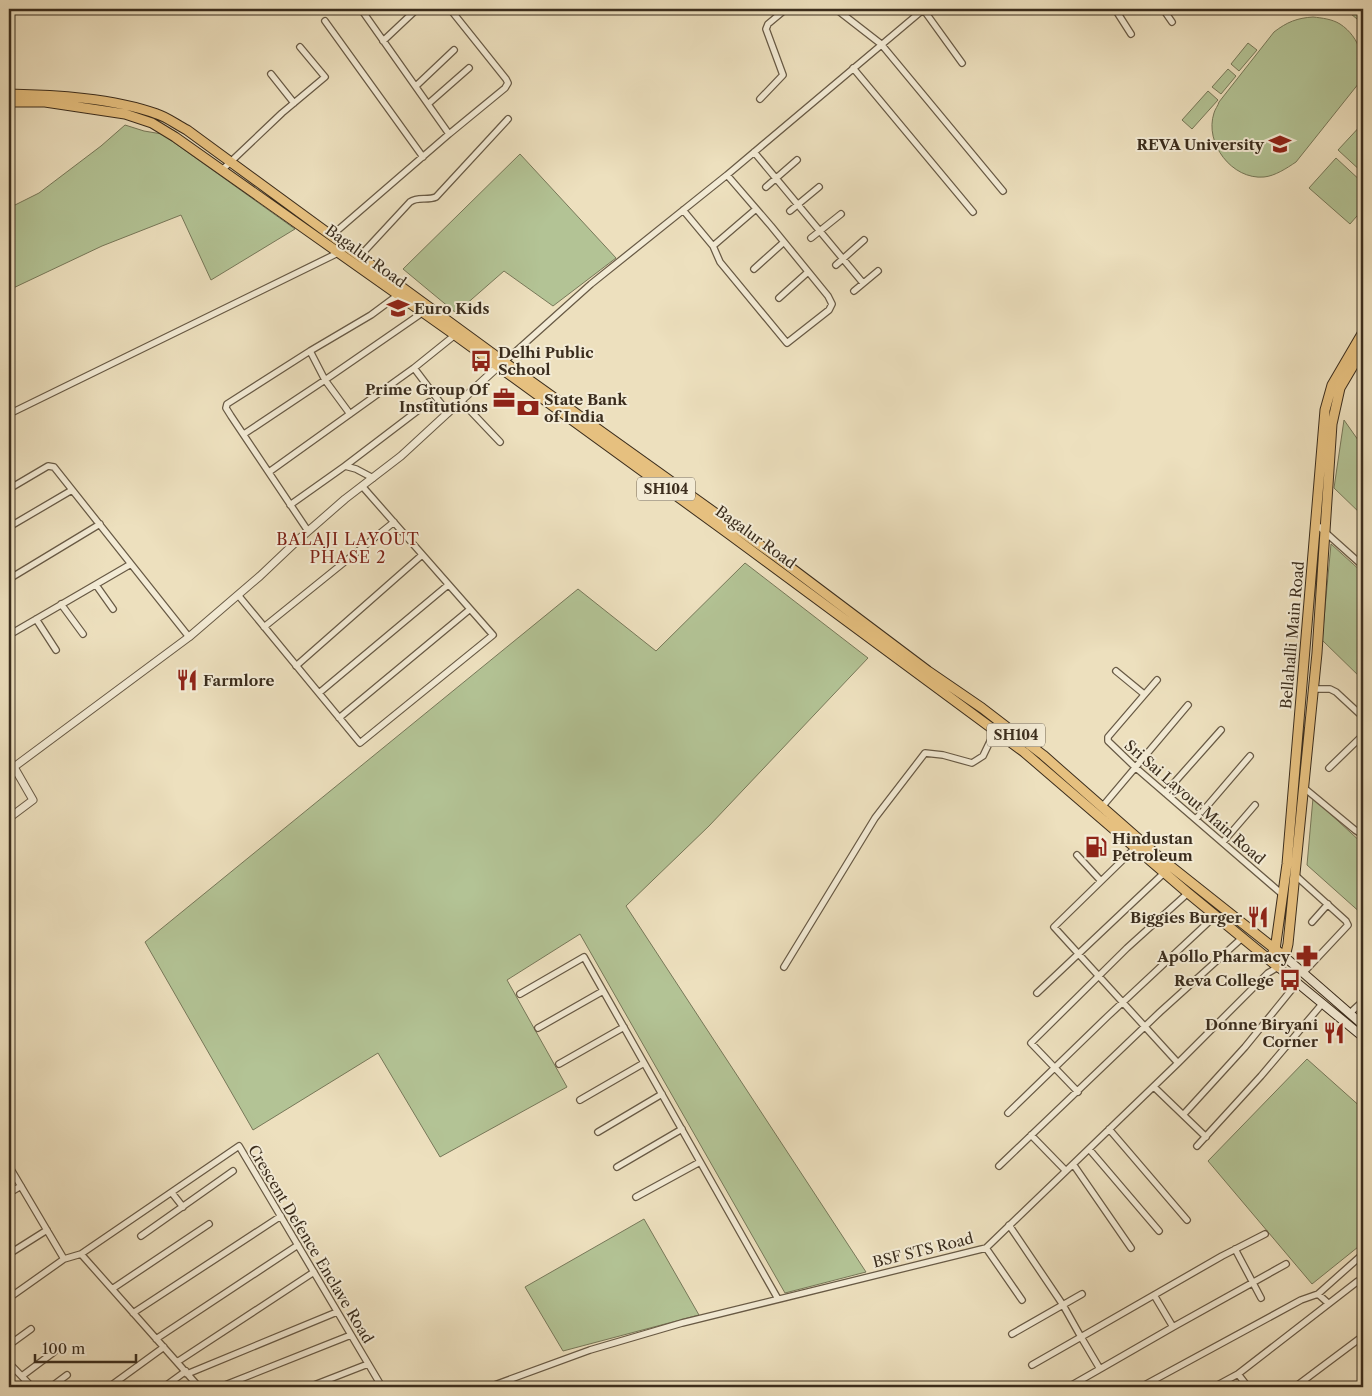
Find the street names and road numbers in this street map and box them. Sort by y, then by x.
street label: Bagalur Road [322,220,410,292]
road number: SH104 [637,478,695,500]
street label: Bagalur Road [712,501,800,573]
street label: Bellahalli Main Road [1276,560,1308,710]
road number: SH104 [987,724,1045,746]
street label: Sri Sai Layout Main Road [1121,736,1269,868]
street label: Crescent Defence Enclave Road [244,1141,378,1347]
street label: BSF STS Road [871,1228,975,1272]

